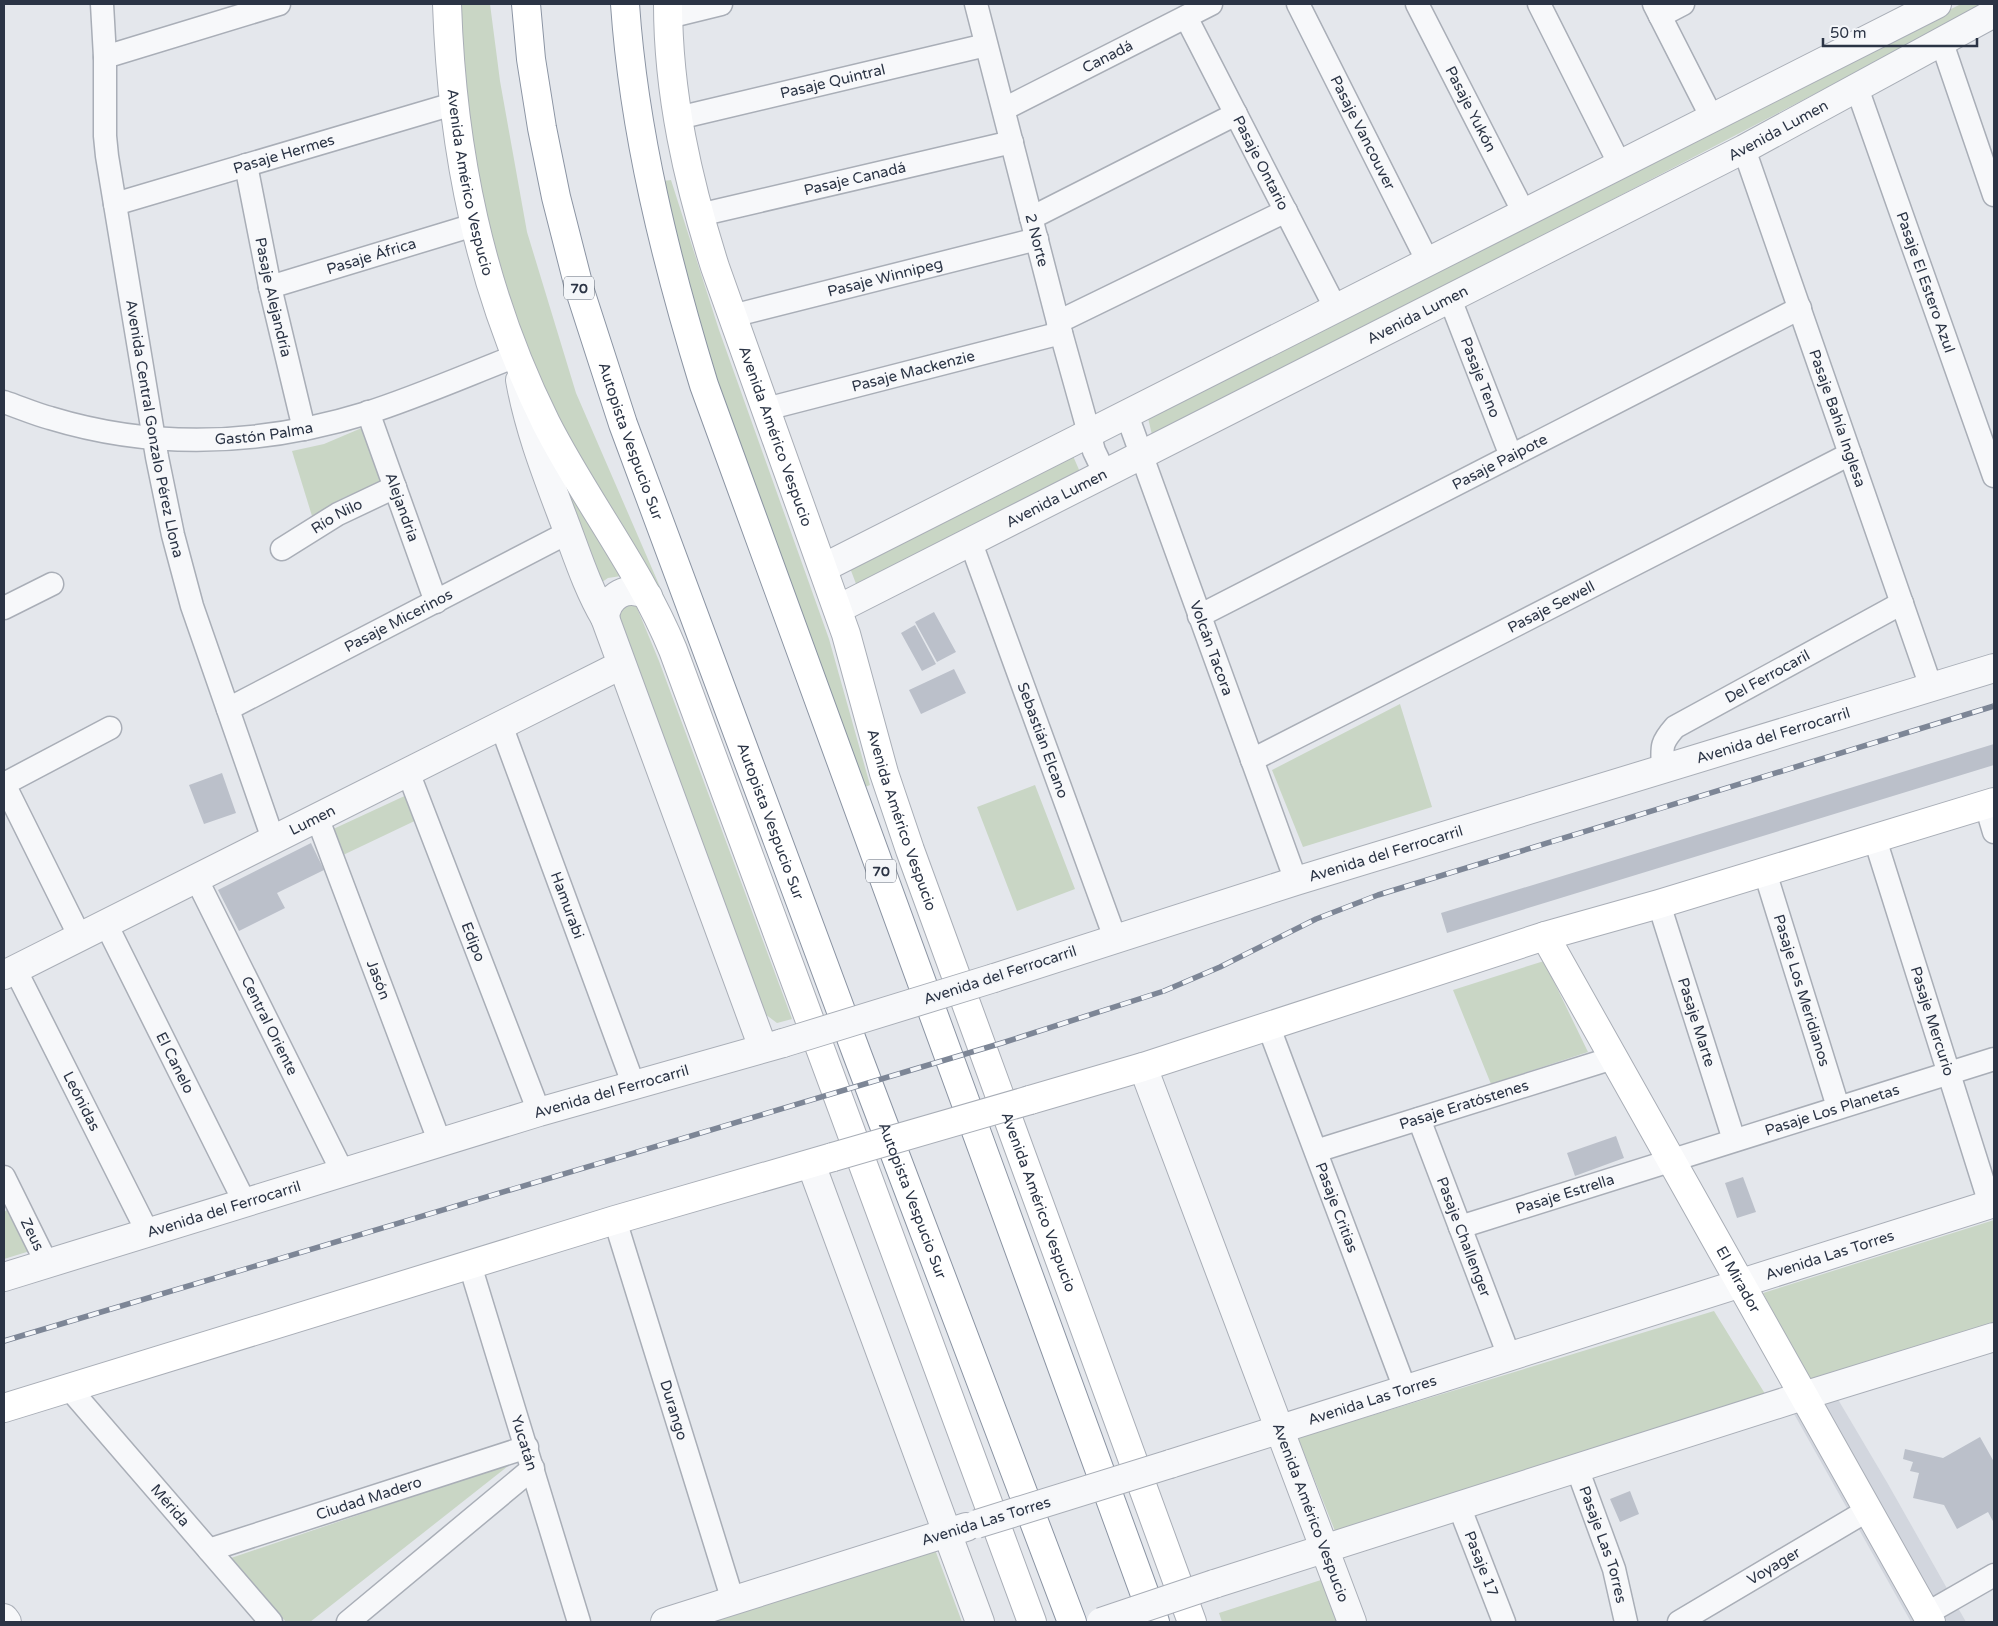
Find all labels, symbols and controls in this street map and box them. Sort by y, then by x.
scale bar [1823,15,1977,47]
text: 50 m [1830,24,1867,42]
street label: Canadá [1079,36,1136,77]
street label: Pasaje Quintral [778,60,887,102]
street label: Pasaje Yukón [1441,63,1500,155]
street label: Pasaje Vancouver [1327,73,1399,193]
street label: Avenida Américo Vespucio [444,88,497,278]
street label: Avenida Lumen [1725,96,1831,165]
street label: Pasaje Ontario [1229,113,1293,213]
street label: Pasaje Hermes [231,131,337,178]
street label: Pasaje Canadá [802,158,908,199]
street label: Pasaje El Estero Azul [1892,209,1959,355]
street label: 2 Norte [1021,212,1052,269]
street label: Pasaje África [325,234,418,278]
street label: Pasaje Alejandría [251,236,295,359]
street label: Pasaje Winnipeg [826,254,945,301]
road number: 70 [564,276,594,300]
street label: Avenida Lumen [1364,282,1471,348]
street label: Avenida Central Gonzalo Pérez Llona [122,298,188,560]
street label: Pasaje Teno [1457,334,1504,420]
street label: Avenida Américo Vespucio [735,344,816,529]
street label: Pasaje Mackenzie [850,347,977,396]
street label: Pasaje Bahía Inglesa [1805,347,1870,490]
street label: Autopista Vespucio Sur [595,360,667,523]
street label: Gastón Palma [214,418,315,448]
street label: Pasaje Paipote [1449,430,1550,494]
street label: Avenida Lumen [1003,465,1110,531]
street label: Alejandria [381,470,423,544]
street label: Río Nilo [308,495,365,538]
street label: Pasaje Sewell [1505,577,1598,637]
street label: Pasaje Micerinos [341,585,456,656]
street label: Volcán Tacora [1186,598,1237,698]
street label: Del Ferrocaril [1722,646,1813,707]
street label: Sebastián Elcano [1014,680,1072,801]
street label: Avenida del Ferrocarril [1694,703,1852,767]
street label: Avenida Américo Vespucio [863,727,940,913]
street label: Autopista Vespucio Sur [733,740,808,902]
street label: Lumen [286,801,338,839]
street label: Avenida del Ferrocarril [1306,822,1465,886]
road number: 70 [866,859,896,882]
street label: Hamurabi [547,869,588,941]
street label: Pasaje Los Meridianos [1770,912,1834,1069]
street label: Edipo [458,919,489,964]
street label: Avenida del Ferrocarril [921,942,1079,1008]
street label: Jasón [363,957,394,1002]
street label: Pasaje Mercurio [1907,964,1958,1078]
street label: Central Oriente [237,973,302,1078]
street label: Pasaje Marte [1674,975,1719,1069]
street label: El Canelo [152,1029,198,1097]
street label: Avenida del Ferrocarril [532,1061,691,1122]
street label: Leónidas [59,1068,104,1134]
street label: Pasaje Eratóstenes [1397,1076,1531,1133]
street label: Pasaje Los Planetas [1763,1080,1902,1140]
street label: Avenida Américo Vespucio [997,1109,1080,1294]
street label: Autopista Vespucio Sur [875,1120,950,1282]
street label: Pasaje Critias [1312,1160,1362,1255]
street label: Pasaje Estrella [1513,1170,1616,1218]
street label: Pasaje Challenger [1433,1174,1495,1300]
street label: Avenida del Ferrocarril [145,1177,303,1241]
street label: Zeus [17,1215,48,1254]
street label: Avenida Las Torres [1763,1226,1896,1284]
street label: El Mirador [1712,1243,1764,1316]
street label: Avenida Las Torres [1305,1371,1439,1429]
street label: Durango [656,1378,692,1442]
street label: Yucatán [507,1413,541,1473]
street label: Avenida Américo Vespucio [1269,1420,1353,1605]
street label: Ciudad Madero [314,1473,424,1524]
street label: Mérida [147,1480,193,1530]
street label: Pasaje Las Torres [1575,1483,1630,1605]
street label: Avenida Las Torres [919,1493,1053,1549]
street label: Pasaje 17 [1461,1528,1502,1599]
street label: Voyager [1744,1543,1804,1589]

